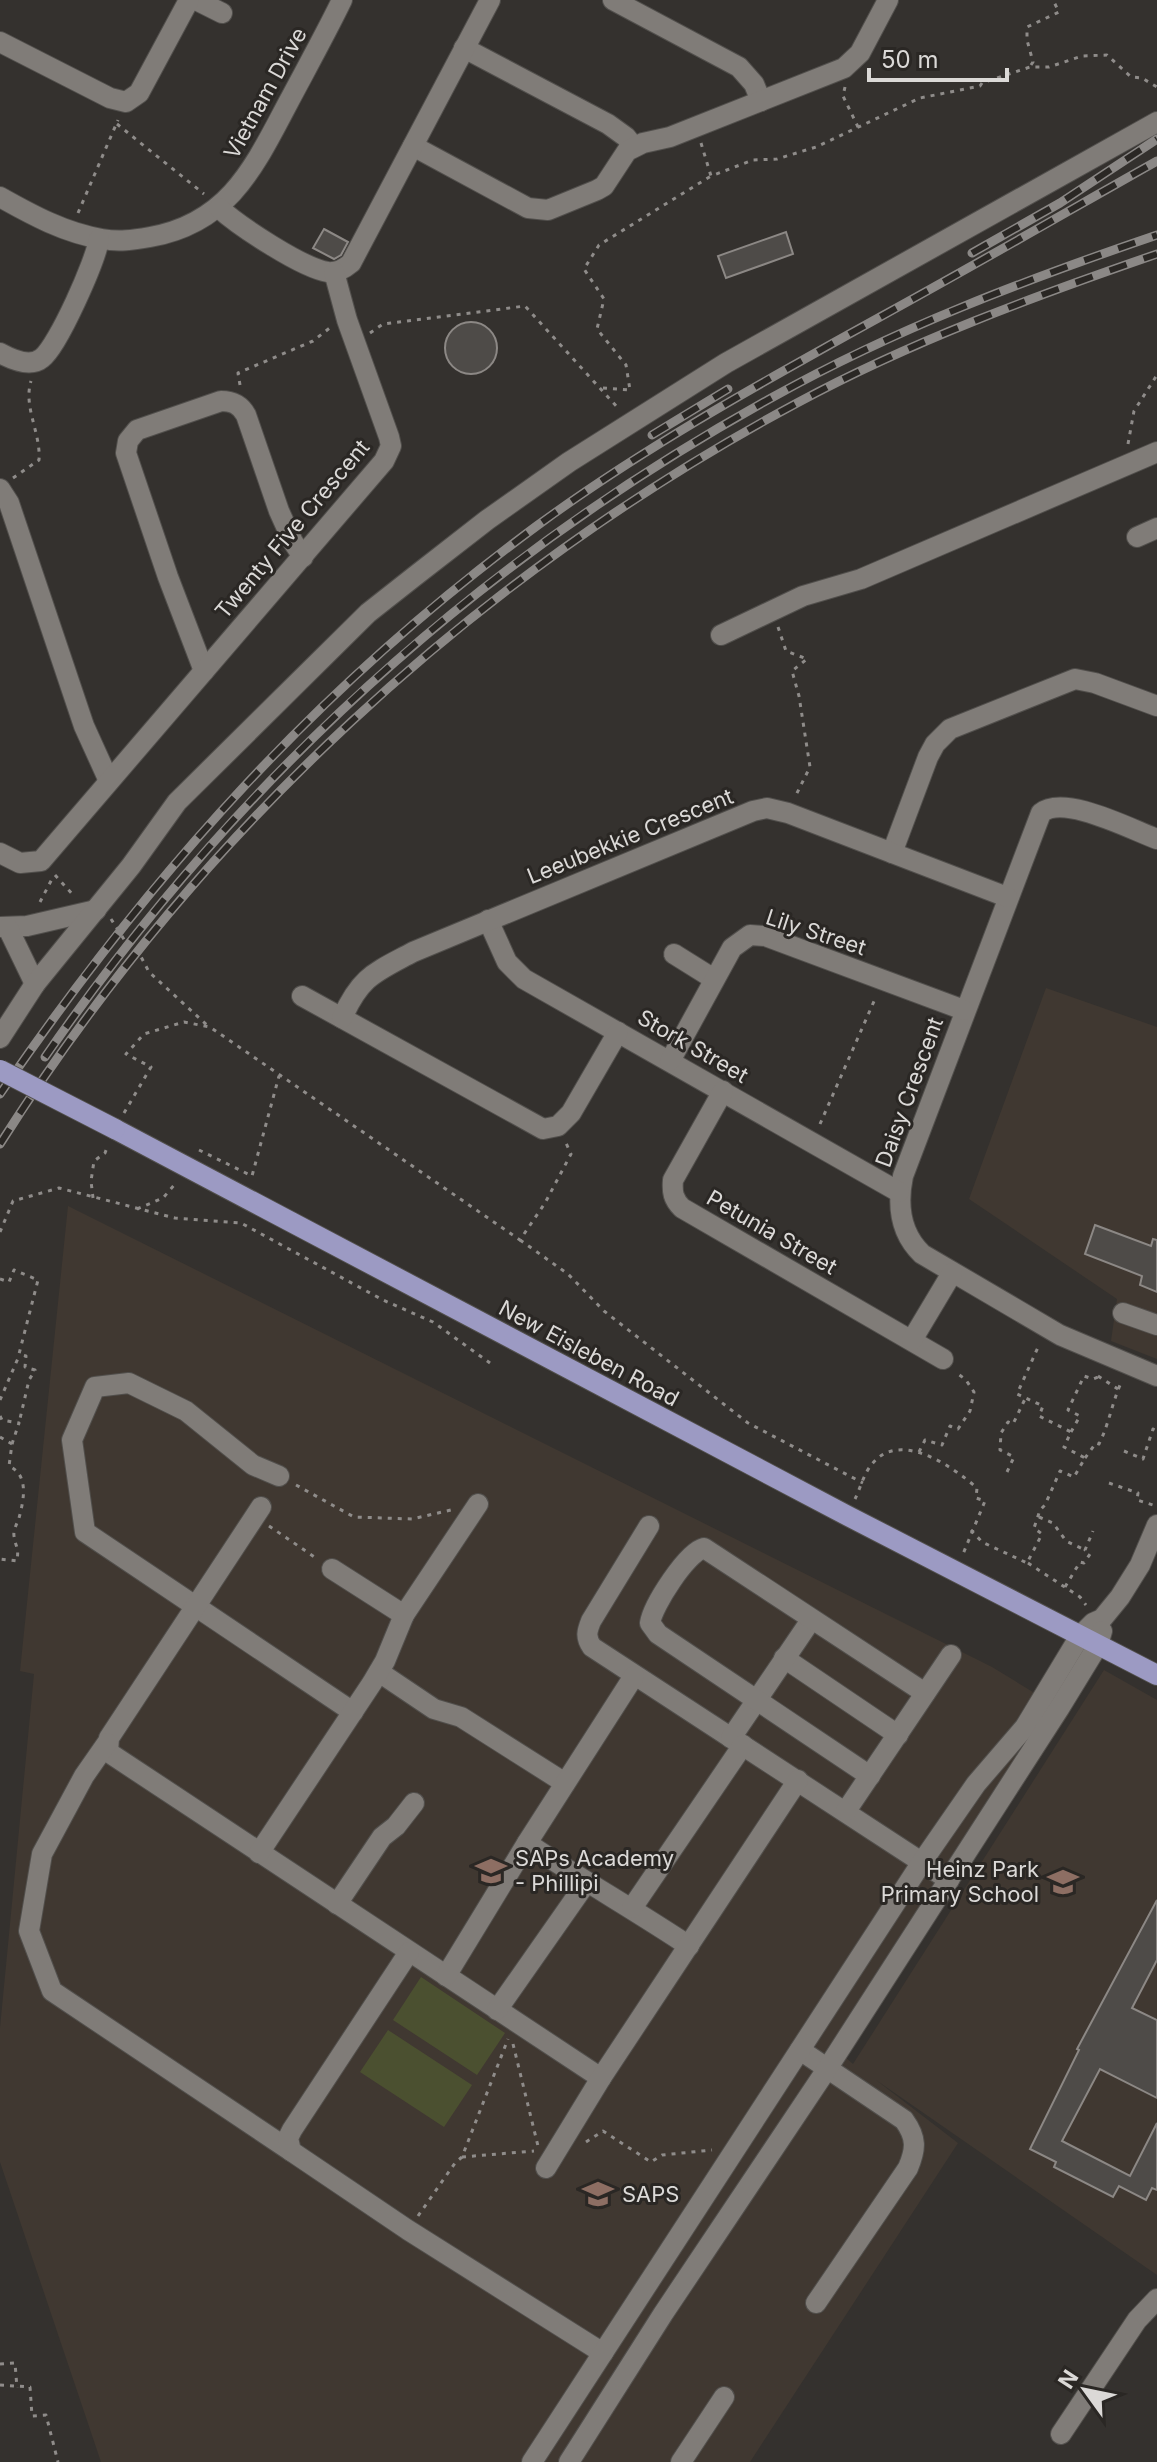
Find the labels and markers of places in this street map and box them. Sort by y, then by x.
place label: SAPs Academy - Phillipi [515,1845,674,1896]
school or university icon: SAPs Academy - Phillipi [474,1854,508,1888]
place label: Heinz Park Primary School [881,1856,1039,1907]
school or university icon: Heinz Park Primary School [1046,1865,1080,1899]
school or university icon: SAPS [581,2177,615,2211]
place label: SAPS [622,2181,679,2207]

